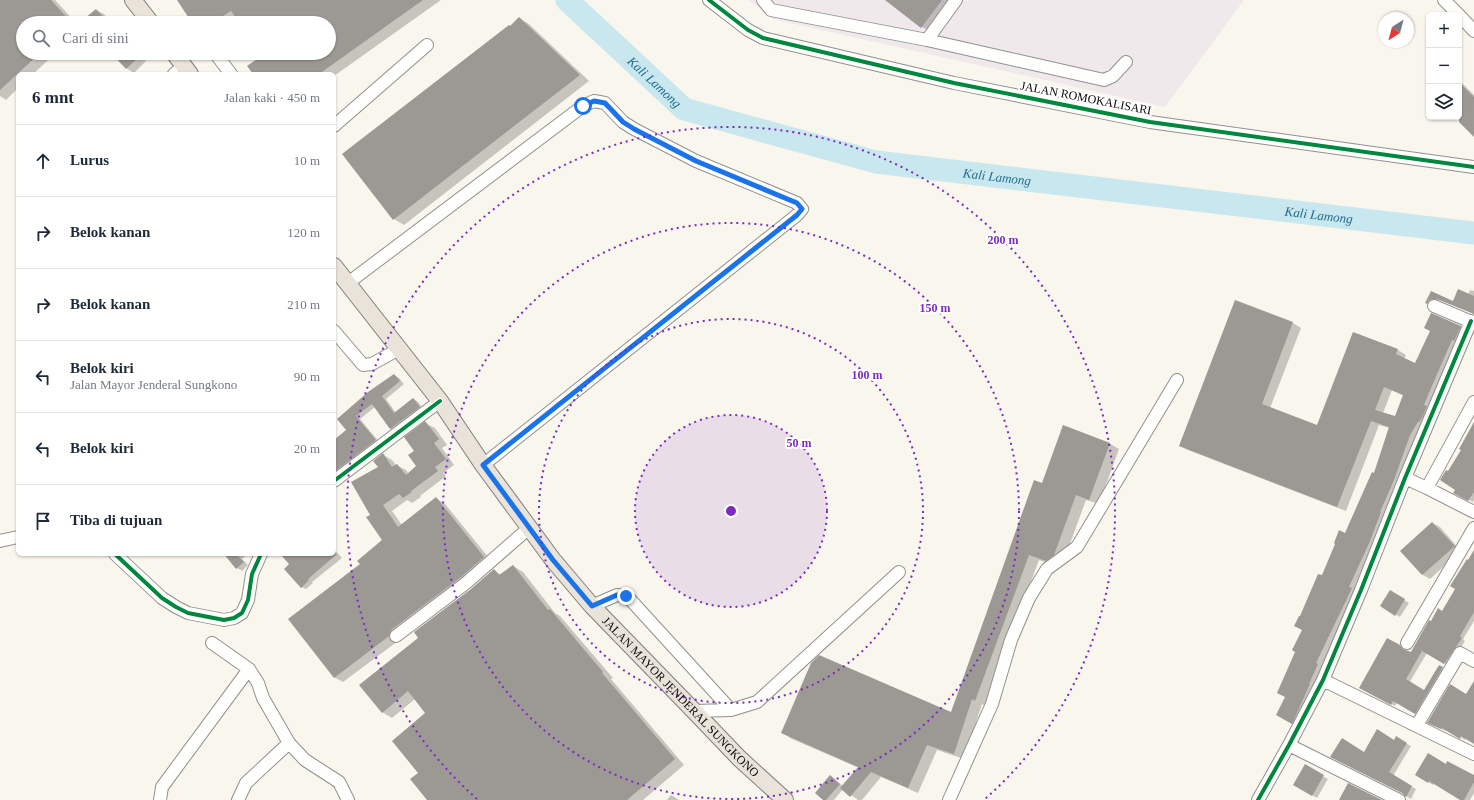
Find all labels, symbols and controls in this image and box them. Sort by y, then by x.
north arrow [1378,12,1414,48]
map controls [1426,12,1462,120]
button: + [1426,12,1462,48]
search box [16,16,336,60]
icon: search [30,27,52,49]
text: Cari di sini [62,30,129,46]
button: − [1426,48,1462,84]
water label: Kali Lamong [624,53,685,111]
street label: JALAN ROMOKALISARI [1019,78,1153,118]
button: layers [1426,84,1462,120]
text: 6 mnt [32,88,74,107]
text: Jalan kaki · 450 m [224,90,320,105]
route start [574,97,592,115]
icon: ahead [32,150,54,172]
text: Lurus [70,152,109,168]
text: 10 m [294,153,320,168]
water label: Kali Lamong [961,165,1032,188]
water label: Kali Lamong [1283,203,1354,227]
icon: right [32,222,54,244]
text: Belok kanan [70,224,150,240]
text: 120 m [287,225,320,240]
text: 200 m [988,233,1019,247]
icon: right [32,294,54,316]
text: Belok kanan [70,296,150,312]
text: 210 m [287,297,320,312]
text: 150 m [920,301,951,315]
text: Belok kiri [70,360,134,376]
icon: left [32,366,54,388]
text: 100 m [852,368,883,382]
text: 90 m [294,369,320,384]
text: Jalan Mayor Jenderal Sungkono [70,377,237,392]
text: 50 m [787,436,812,450]
icon: left [32,438,54,460]
text: Belok kiri [70,440,134,456]
text: 20 m [294,441,320,456]
centre of rings [724,504,738,518]
icon: arrive [32,510,54,532]
text: Tiba di tujuan [70,512,162,528]
route end [617,587,635,605]
street label: JALAN MAYOR JENDERAL SUNGKONO [599,614,762,780]

